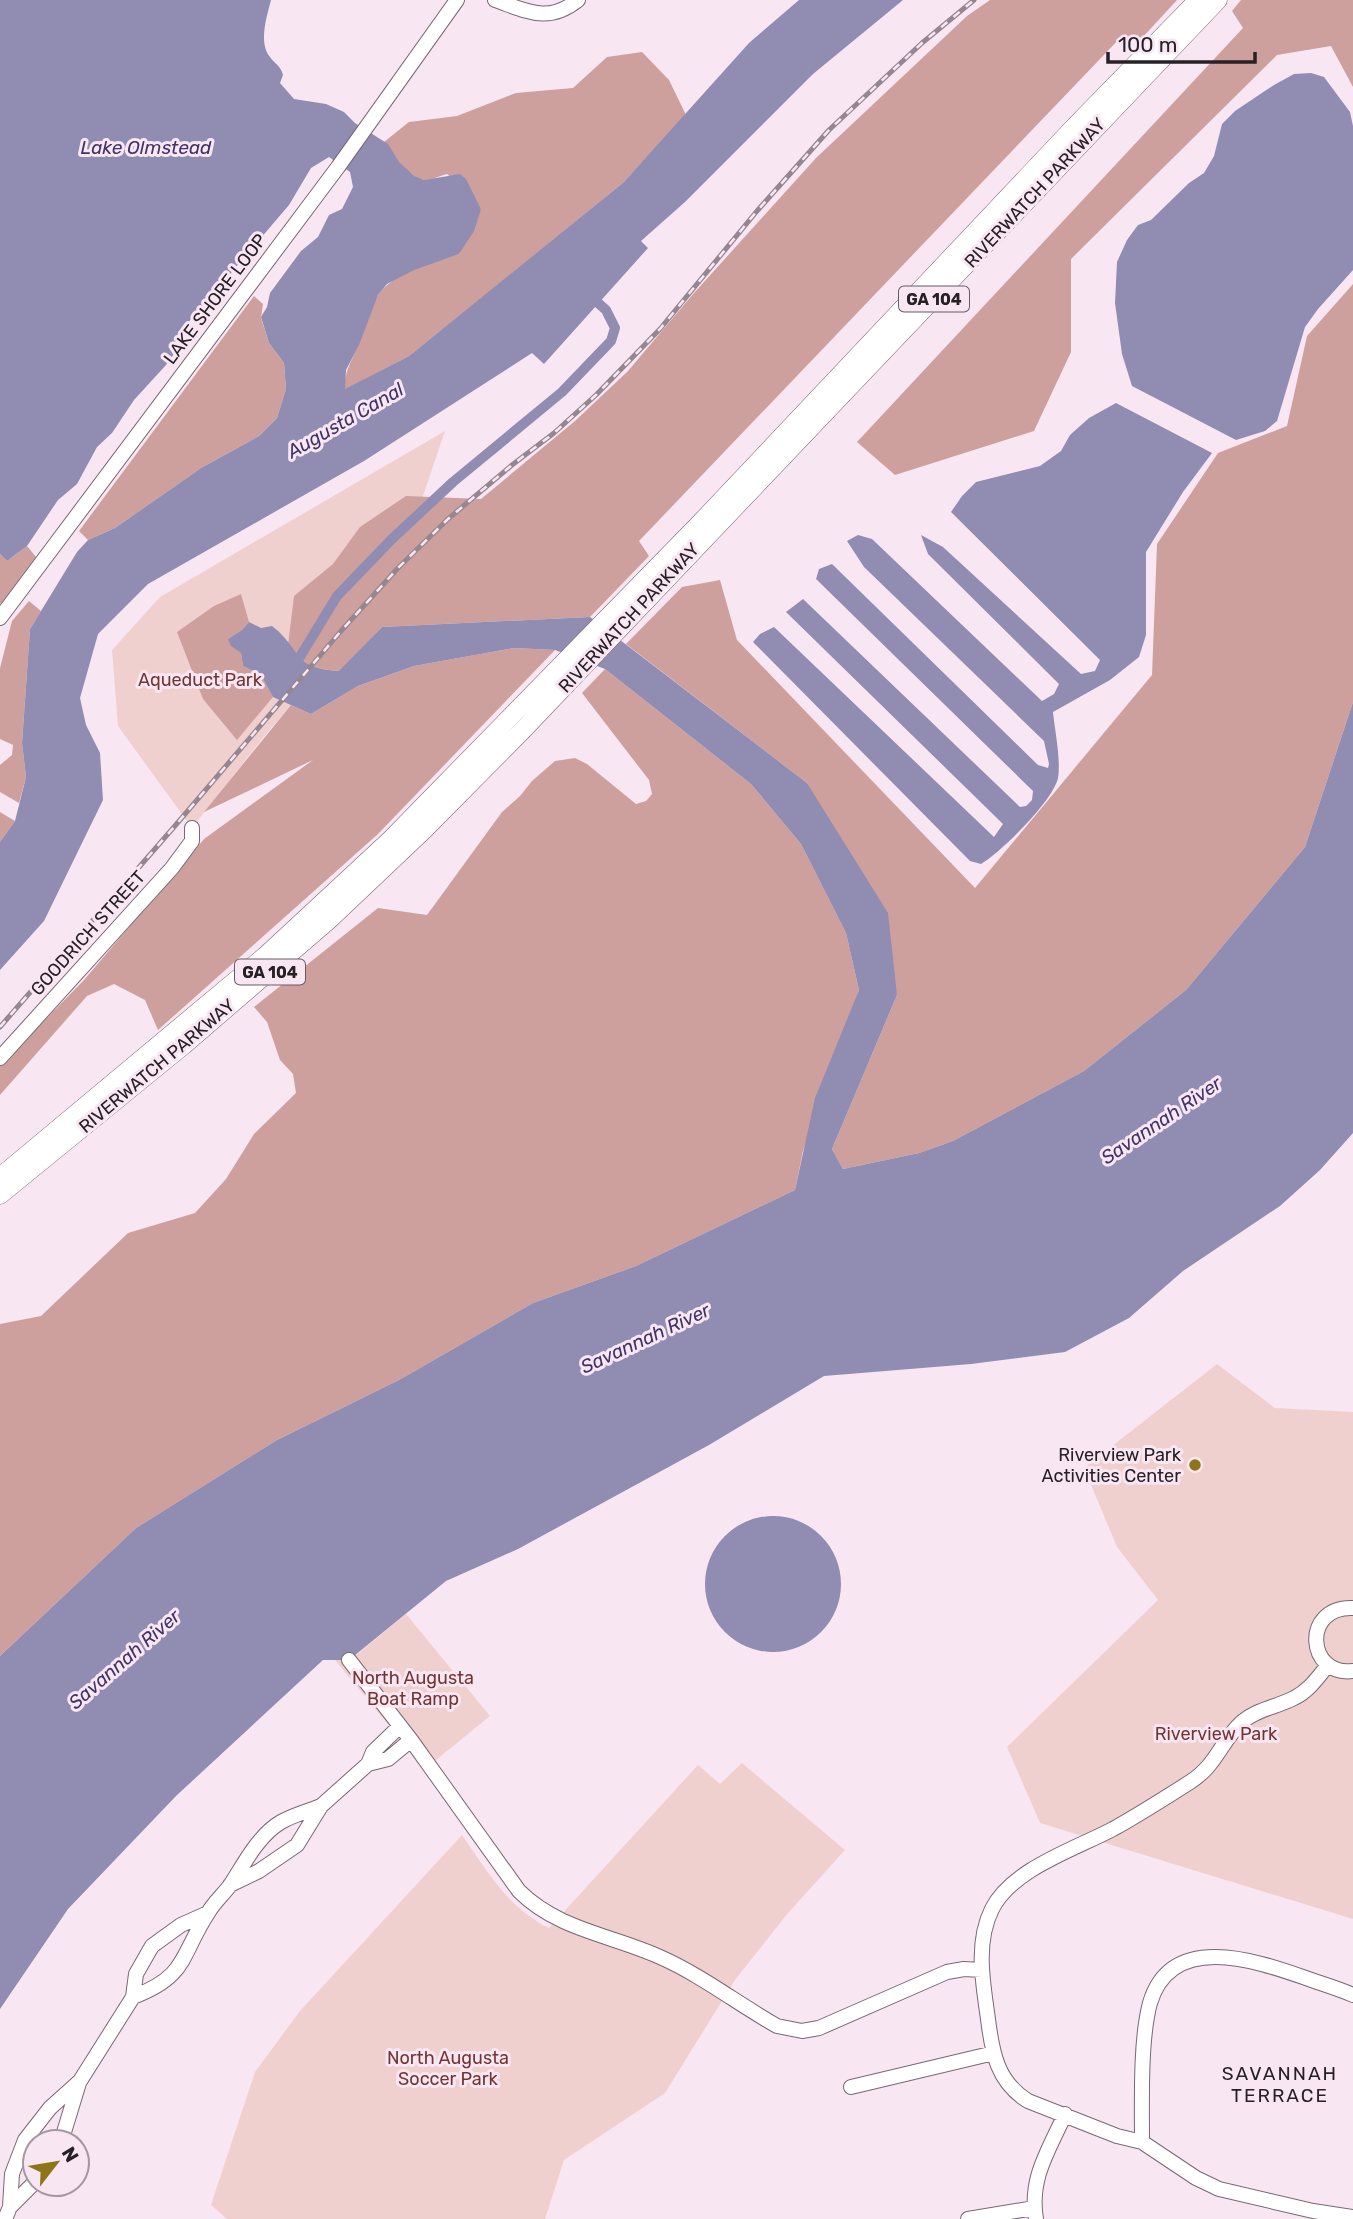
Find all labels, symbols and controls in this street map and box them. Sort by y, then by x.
scale bar [1108,21,1255,65]
text: 100 m [1118,32,1177,57]
street label: RIVERWATCH PARKWAY [960,113,1110,273]
water label: Lake Olmstead [81,136,212,159]
street label: LAKE SHORE LOOP [159,229,271,369]
road number: GA 104 [899,286,969,312]
water label: Augusta Canal [282,378,408,464]
street label: RIVERWATCH PARKWAY [554,538,704,698]
park label: Aqueduct Park [138,669,263,691]
street label: GOODRICH STREET [26,866,150,1000]
road number: GA 104 [235,960,305,984]
street label: RIVERWATCH PARKWAY [75,994,240,1138]
water label: Savannah River [1097,1071,1226,1169]
water label: Savannah River [577,1298,714,1378]
place label: Riverview Park Activities Center [1042,1444,1182,1487]
marker: Riverview Park Activities Center [1187,1457,1203,1473]
water label: Savannah River [64,1604,185,1714]
park label: North Augusta Boat Ramp [352,1667,474,1710]
park label: Riverview Park [1155,1723,1278,1745]
park label: North Augusta Soccer Park [387,2047,509,2090]
district label: SAVANNAH TERRACE [1222,2062,1338,2107]
north arrow [21,2128,91,2198]
text: N [57,2143,84,2166]

